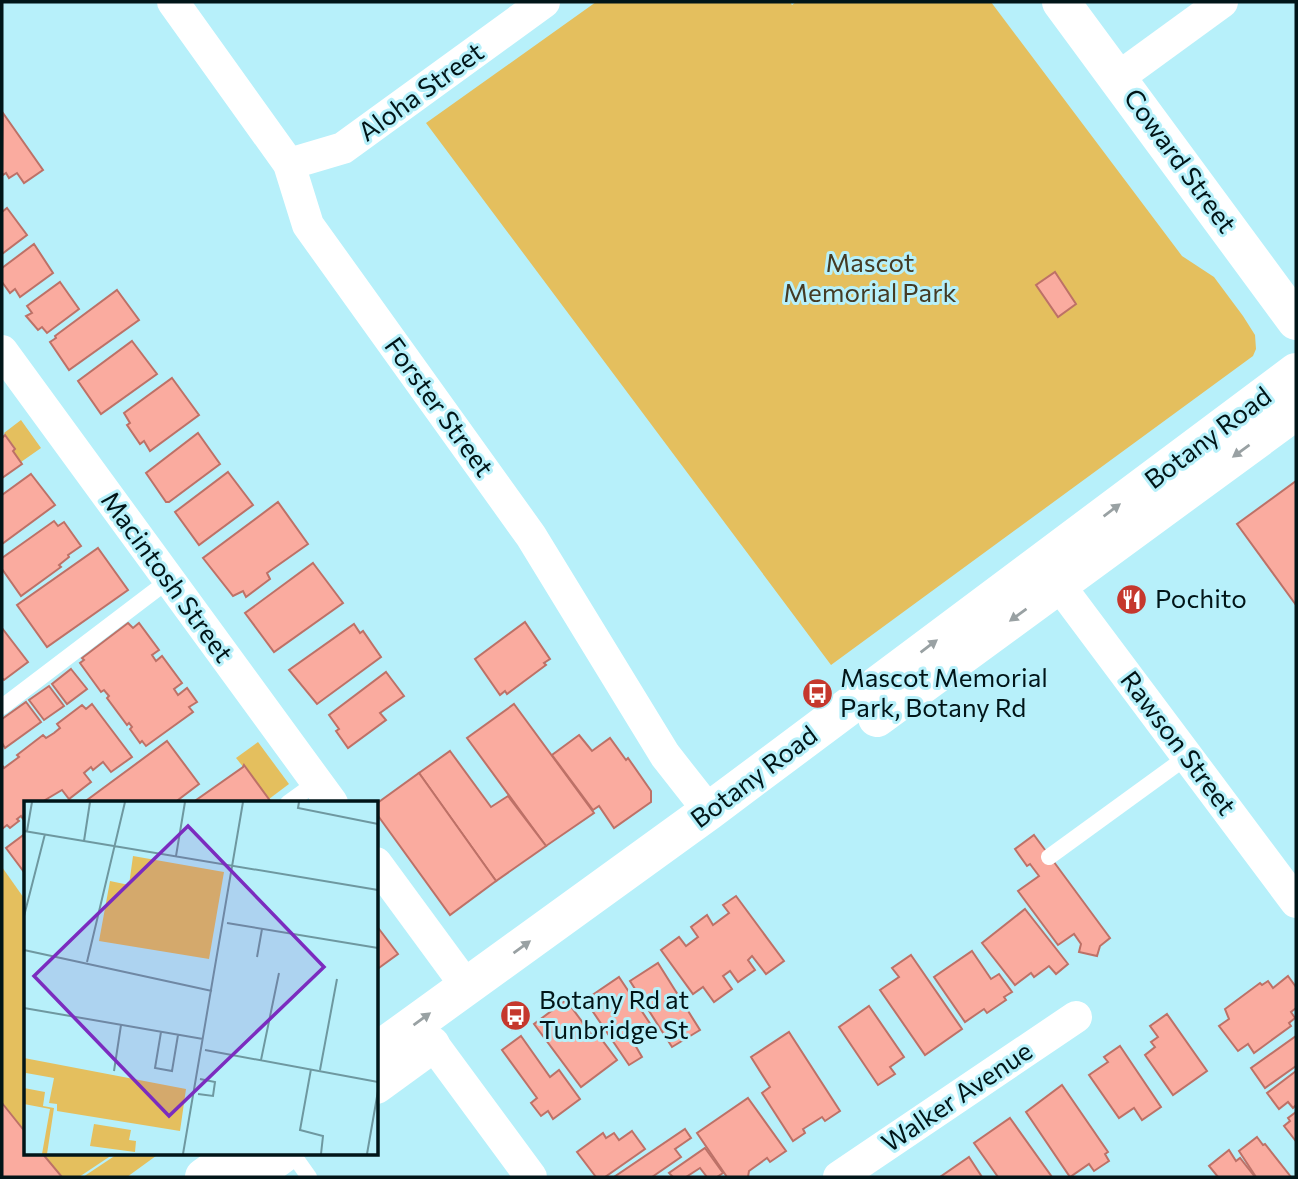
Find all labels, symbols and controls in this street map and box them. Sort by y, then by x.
street label: Aloha Street [352,35,489,147]
street label: Coward Street [1119,82,1244,238]
park label: Mascot Memorial Park [783,246,957,307]
street label: Forster Street [379,330,501,482]
street label: Botany Road [1138,379,1276,494]
one-way arrow [1232,444,1250,458]
street label: Macintosh Street [96,485,241,668]
one-way arrow [1102,502,1120,517]
restaurant icon: Pochito [1115,582,1149,616]
place label: Pochito [1155,582,1247,613]
one-way arrow [1009,607,1027,621]
one-way arrow [920,639,939,653]
place label: Mascot Memorial Park, Botany Rd [840,661,1048,722]
street label: Rawson Street [1115,664,1243,820]
bus stop icon: Mascot Memorial Park, Botany Rd [800,676,834,710]
street label: Botany Road [684,718,822,833]
inset map [24,801,378,1154]
one-way arrow [513,939,531,954]
place label: Botany Rd at Tunbridge St [539,983,689,1044]
bus stop icon: Botany Rd at Tunbridge St [499,998,533,1032]
one-way arrow [413,1013,431,1027]
street label: Walker Avenue [875,1034,1037,1157]

